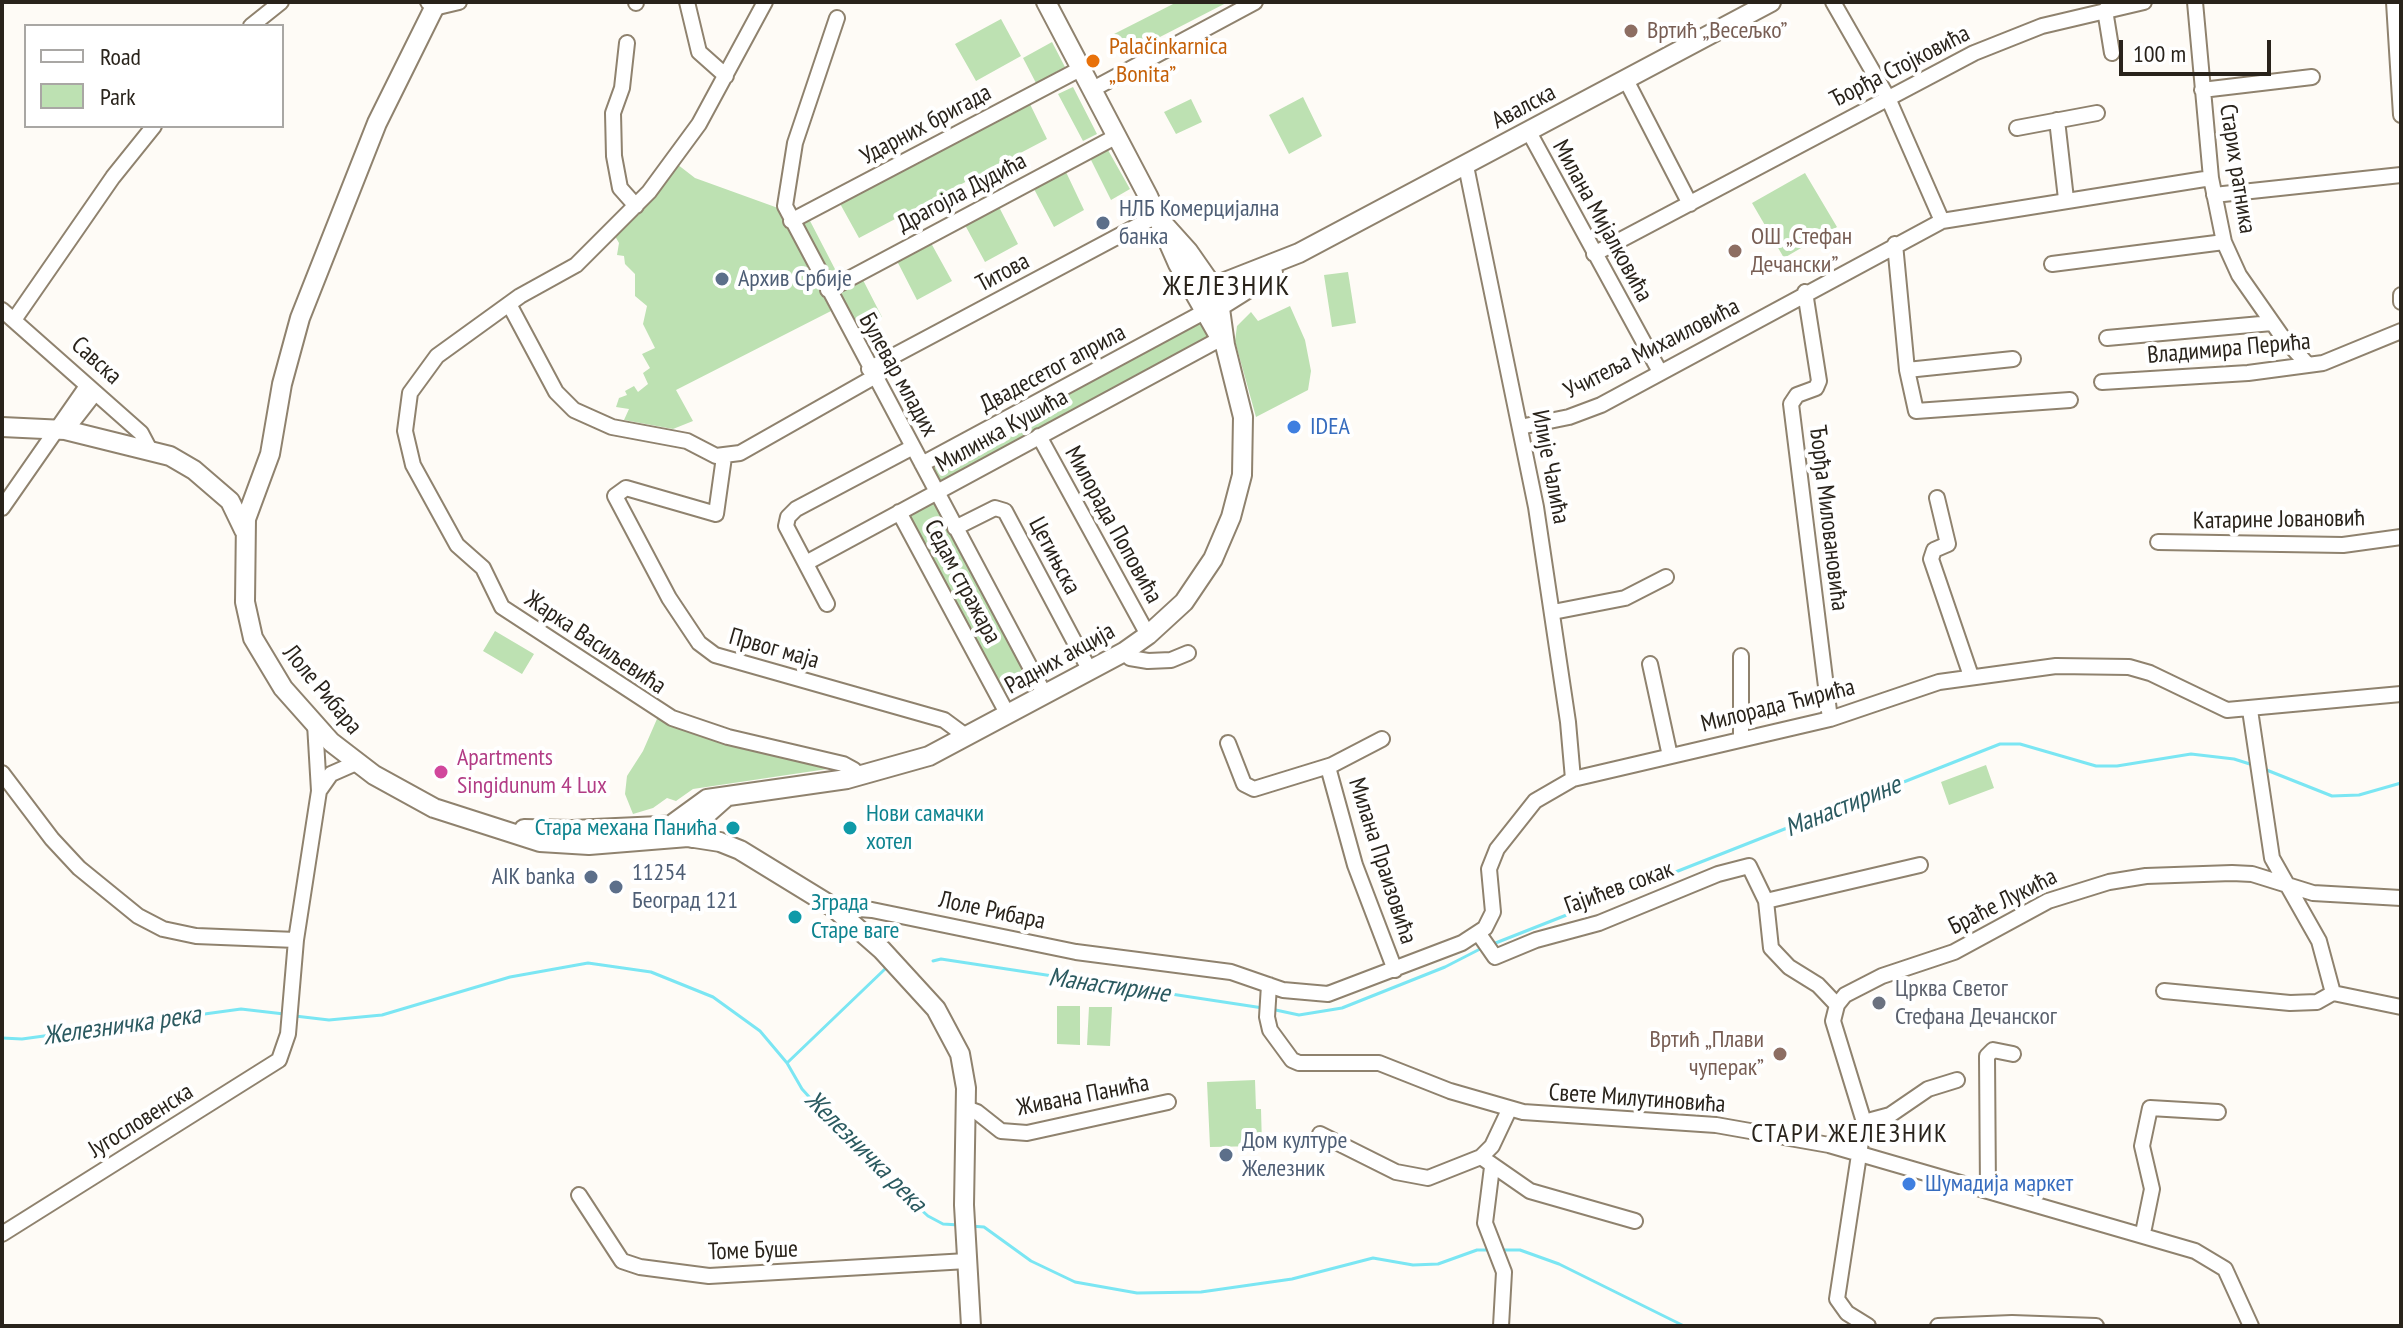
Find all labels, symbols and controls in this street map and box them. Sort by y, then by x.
place label: Вртић „Весељко” [1647,17,1788,45]
street label: Ђорђа Стојковића [1825,19,1975,115]
marker: Вртић „Весељко” [1622,22,1640,40]
legend [24,24,284,128]
scale bar [2123,24,2275,74]
place label: Palačinkarnica „Bonita” [1109,33,1228,89]
text: 100 m [2133,38,2186,69]
text: Road [100,41,141,72]
marker: Palačinkarnica „Bonita” [1084,52,1102,70]
street label: Авалска [1487,78,1561,136]
street label: Ударних бригада [856,79,996,171]
text: Park [100,81,136,112]
street label: Старих ратника [2213,102,2261,236]
street label: Милана Мијалковића [1546,135,1658,307]
street label: Драгојла Дудића [892,147,1032,239]
place label: НЛБ Комерцијална банка [1119,195,1279,251]
marker: НЛБ Комерцијална банка [1094,214,1112,232]
place label: ОШ „Стефан Дечански” [1751,223,1852,279]
marker: ОШ „Стефан Дечански” [1726,242,1744,260]
street label: Титова [971,247,1035,299]
place label: Архив Србије [738,265,852,293]
marker: Архив Србије [713,270,731,288]
district label: ЖЕЛЕЗНИК [1163,270,1291,304]
street label: Учитеља Михаиловића [1559,292,1745,406]
street label: Булевар младих [852,308,944,442]
street label: Двадесетог априла [975,319,1131,419]
street label: Владимира Перића [2146,328,2312,370]
street label: Савска [65,331,127,391]
street label: Милинка Кушића [931,383,1073,479]
street label: Илије Чалића [1525,408,1575,526]
place label: IDEA [1310,413,1350,441]
marker: IDEA [1285,418,1303,436]
street label: Ђорђа Миловановића [1802,424,1854,612]
street label: Милорада Поповића [1058,441,1168,609]
street label: Катарине Јовановић [2193,504,2365,536]
street label: Цетињска [1022,513,1086,599]
street label: Седам стражара [917,515,1007,649]
street label: Жарка Васиљевића [519,585,671,701]
street label: Радних акција [1000,617,1120,701]
street label: Првог маја [726,622,822,676]
street label: Лоле Рибара [276,639,368,741]
street label: Милорада Ћирића [1698,673,1858,739]
place label: Apartments Singidunum 4 Lux [457,744,607,800]
marker: Apartments Singidunum 4 Lux [432,763,450,781]
water label: Манастирине [1781,770,1905,844]
street label: Милана Праизовића [1342,774,1422,948]
place label: Нови самачки хотел [866,800,984,856]
place label: Стара механа Панића [535,814,717,842]
marker: Стара механа Панића [724,819,742,837]
marker: Нови самачки хотел [841,819,859,837]
street label: Гајићев сокак [1561,855,1677,921]
place label: 11254 Београд 121 [632,859,738,915]
place label: AIK banka [492,863,575,891]
street label: Браће Лукића [1944,863,2062,941]
marker: AIK banka [582,868,600,886]
marker: 11254 Београд 121 [607,878,625,896]
street label: Лоле Рибара [936,886,1048,936]
place label: Зграда Старе ваге [811,889,899,945]
marker: Зграда Старе ваге [786,908,804,926]
water label: Манастирине [1046,962,1172,1010]
place label: Црква Светог Стефана Дечанског [1895,975,2057,1031]
marker: Црква Светог Стефана Дечанског [1870,994,1888,1012]
water label: Железничка река [41,1000,203,1052]
place label: Вртић „Плави чуперак” [1649,1026,1764,1082]
marker: Вртић „Плави чуперак” [1771,1045,1789,1063]
street label: Живана Панића [1014,1069,1152,1123]
street label: Југословенска [83,1078,199,1164]
street label: Свете Милутиновића [1548,1078,1726,1120]
water label: Железничка река [798,1085,932,1219]
district label: СТАРИ ЖЕЛЕЗНИК [1751,1119,1949,1151]
place label: Дом културе Железник [1242,1127,1347,1183]
marker: Дом културе Железник [1217,1146,1235,1164]
place label: Шумадија маркет [1925,1170,2073,1198]
marker: Шумадија маркет [1900,1175,1918,1193]
street label: Томе Буше [708,1235,798,1267]

